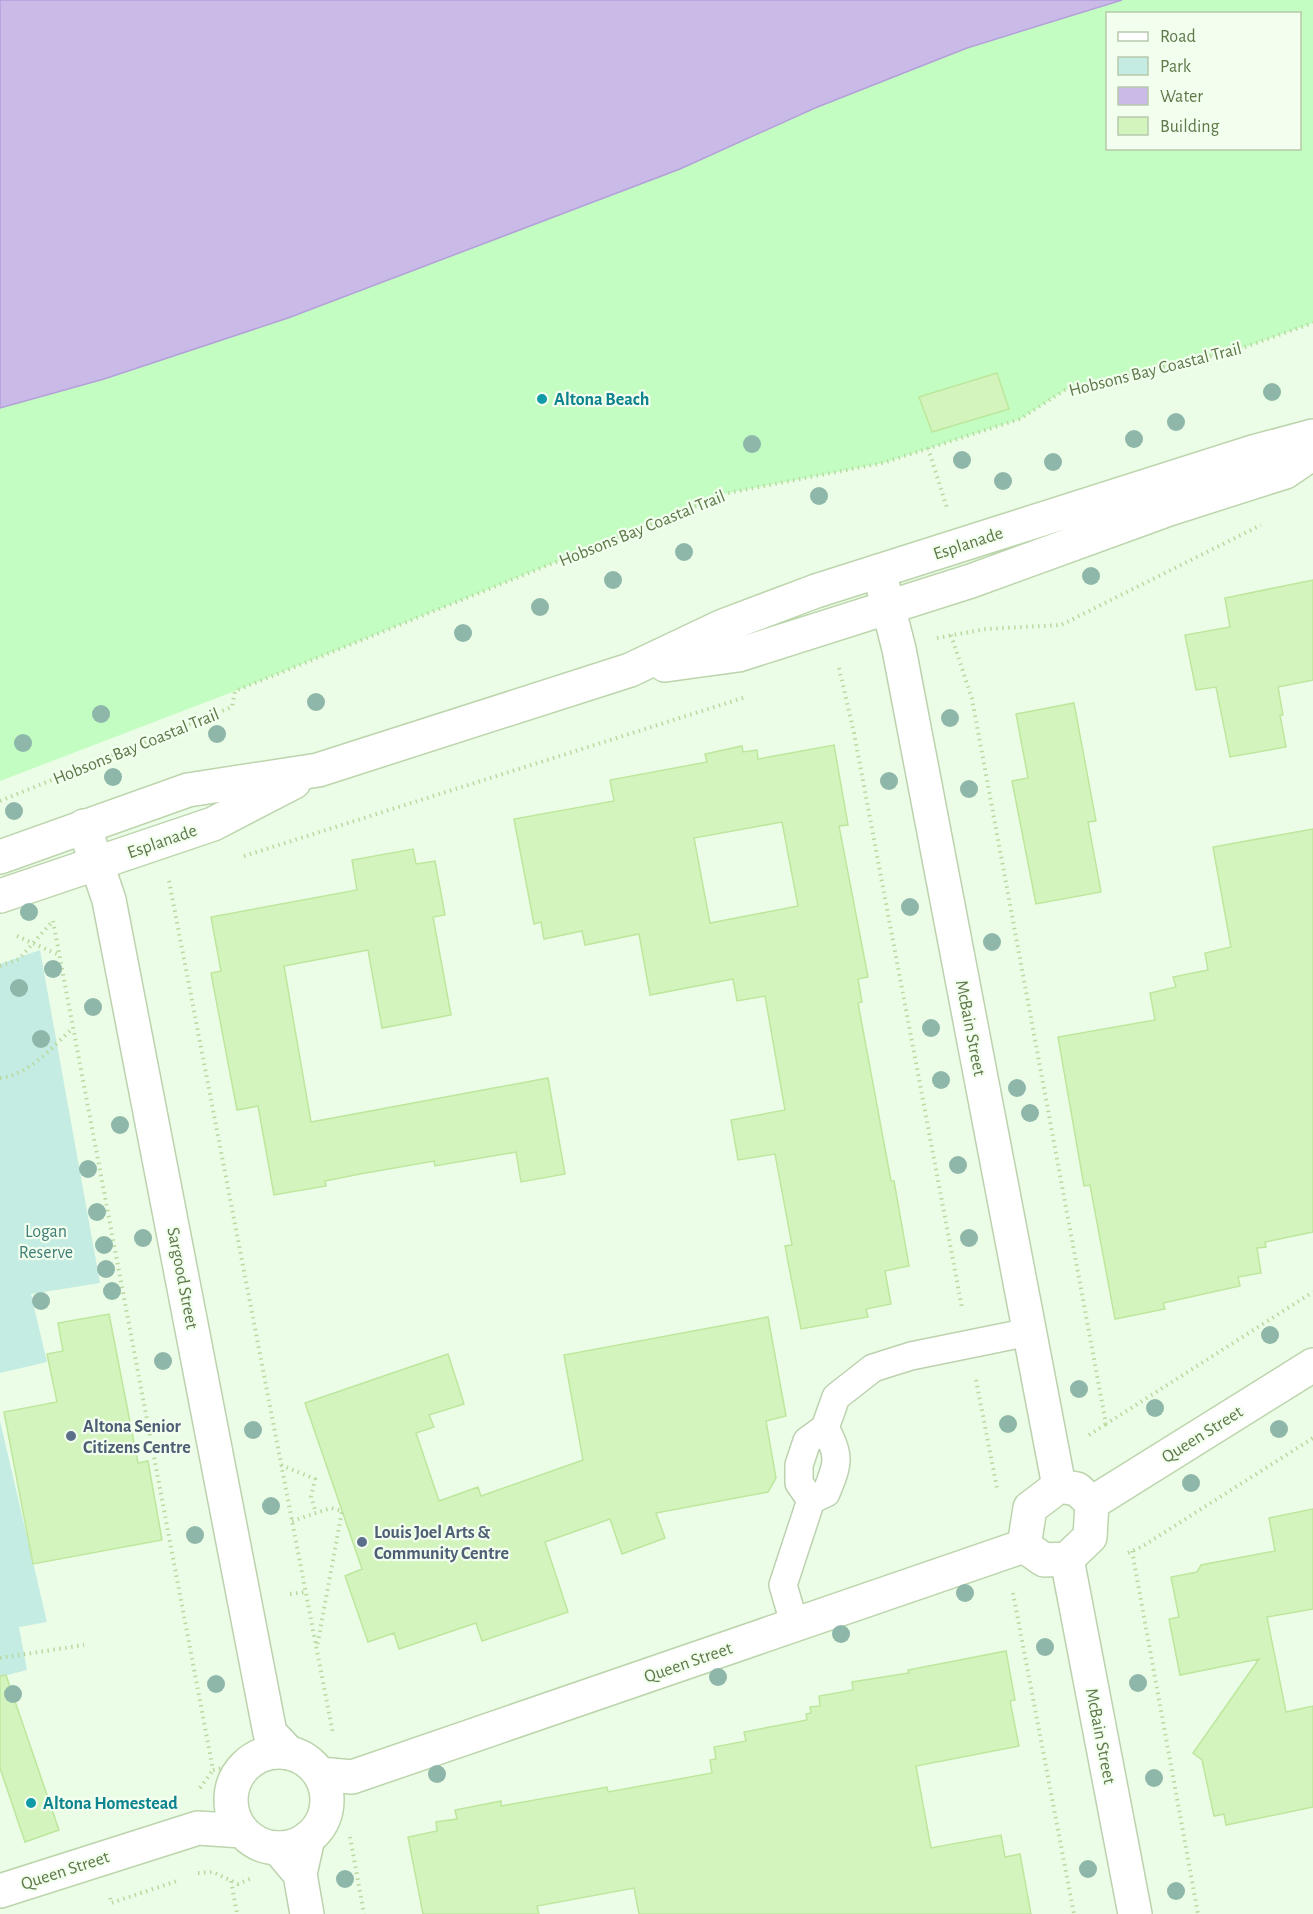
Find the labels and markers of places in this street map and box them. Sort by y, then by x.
place label: Altona Beach [554,391,649,409]
marker: Altona Beach [535,392,549,406]
place label: Altona Senior Citizens Centre [83,1418,191,1457]
marker: Altona Senior Citizens Centre [64,1429,78,1443]
place label: Louis Joel Arts & Community Centre [374,1524,509,1563]
marker: Louis Joel Arts & Community Centre [355,1535,369,1549]
place label: Altona Homestead [43,1795,178,1813]
marker: Altona Homestead [24,1796,38,1810]

